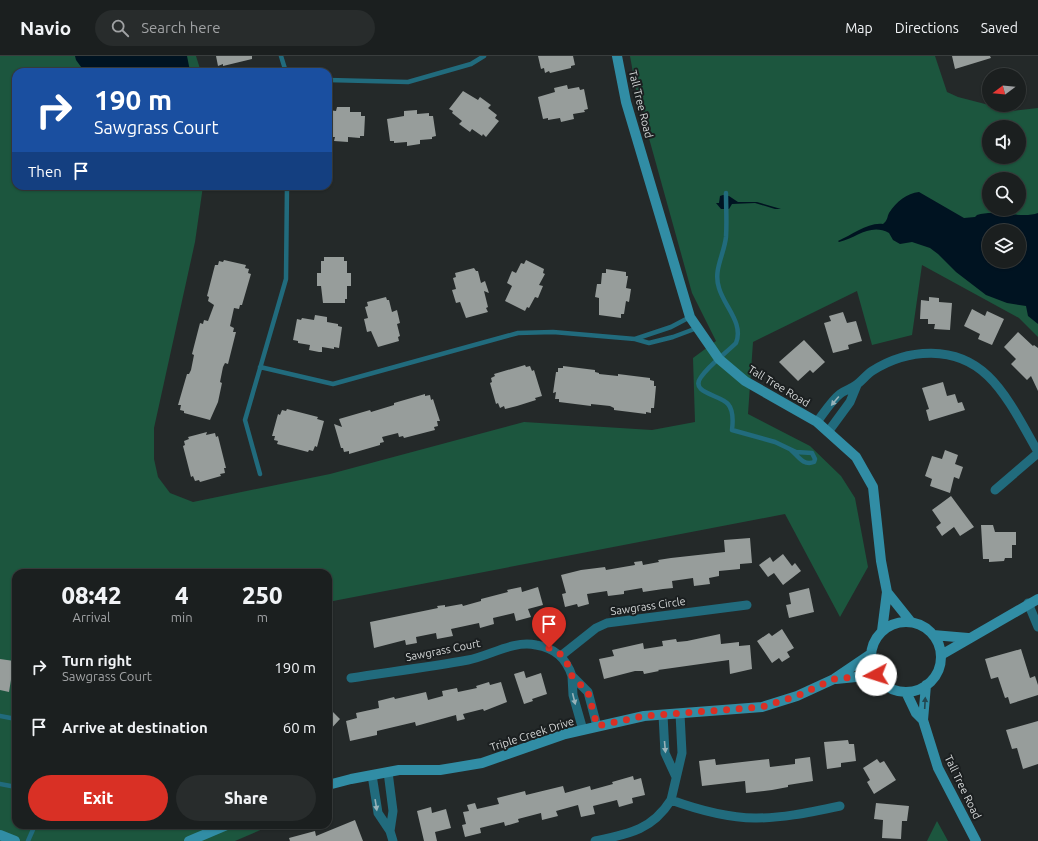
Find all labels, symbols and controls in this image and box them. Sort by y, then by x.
search box [95,10,375,46]
text: Navio [20,17,71,39]
icon: search [109,17,131,39]
text: Search here [141,19,220,36]
text: Map [845,20,873,36]
text: Directions [895,20,959,36]
text: Saved [981,20,1018,36]
north arrow [982,68,1026,112]
map controls [982,68,1026,268]
street label: Tall Tree Road [627,69,655,139]
icon: right [28,84,80,136]
text: 190 m [94,84,172,115]
text: Sawgrass Court [94,117,219,137]
button: sound [982,120,1026,164]
icon: arrive [70,160,92,182]
text: Then [28,163,62,180]
button: search [982,172,1026,216]
button: layers [982,224,1026,268]
street label: Tall Tree Road [746,363,812,409]
one-way arrow [830,395,839,406]
text: 08:42 [61,582,121,609]
text: 4 [175,582,188,609]
text: 250 [242,582,283,609]
street label: Sawgrass Circle [610,595,686,617]
pin [532,607,566,648]
text: Arrival [72,610,110,624]
text: min [171,610,193,624]
text: m [257,610,268,624]
icon: arrive [538,613,560,635]
street label: Sawgrass Court [405,637,482,663]
text: Turn right [62,652,132,669]
position arrow [855,654,897,696]
icon: right [28,656,50,678]
text: 190 m [274,659,316,676]
text: Sawgrass Court [62,669,152,683]
one-way arrow [572,693,578,705]
one-way arrow [922,697,929,709]
street label: Triple Creek Drive [488,715,576,753]
icon: arrive [28,716,50,738]
text: Arrive at destination [62,719,208,736]
text: 60 m [283,719,316,736]
one-way arrow [662,741,669,753]
street label: Tall Tree Road [942,753,984,821]
button: Exit [28,775,168,821]
button: Share [176,775,316,821]
one-way arrow [374,799,380,811]

